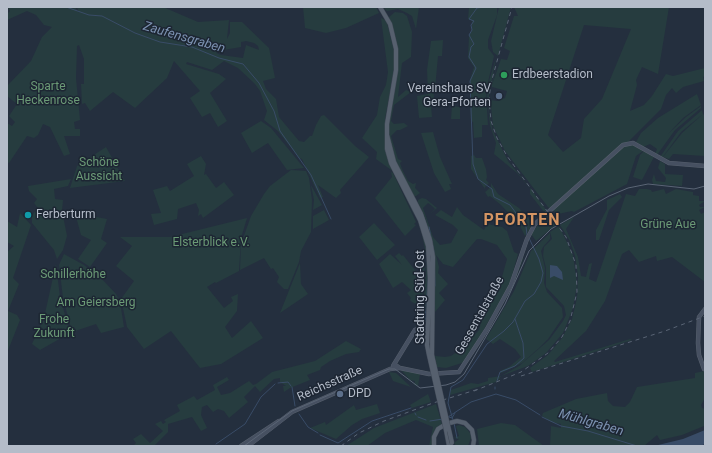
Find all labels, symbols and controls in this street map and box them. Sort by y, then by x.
water label: Zaufensgraben [141,19,227,57]
place label: Erdbeerstadion [512,68,593,82]
marker: Erdbeerstadion [499,70,509,80]
park label: Sparte Heckenrose [16,80,80,108]
place label: Vereinshaus SV Gera-Pforten [408,82,491,110]
marker: Vereinshaus SV Gera-Pforten [494,91,504,101]
park label: Schöne Aussicht [76,156,122,184]
place label: Ferberturm [36,208,96,222]
marker: Ferberturm [23,210,33,220]
district label: PFORTEN [483,211,561,231]
park label: Grüne Aue [640,218,696,232]
park label: Elsterblick e.V. [172,236,250,250]
street label: Stadtring Süd-Ost [414,250,428,344]
park label: Schillerhöhe [40,268,106,282]
street label: Gessentalstraße [453,274,507,358]
park label: Am Geiersberg [56,296,136,310]
park label: Frohe Zukunft [33,313,75,341]
street label: Reichsstraße [295,363,365,405]
place label: DPD [348,387,371,401]
marker: DPD [335,389,345,399]
water label: Mühlgraben [557,406,625,440]

